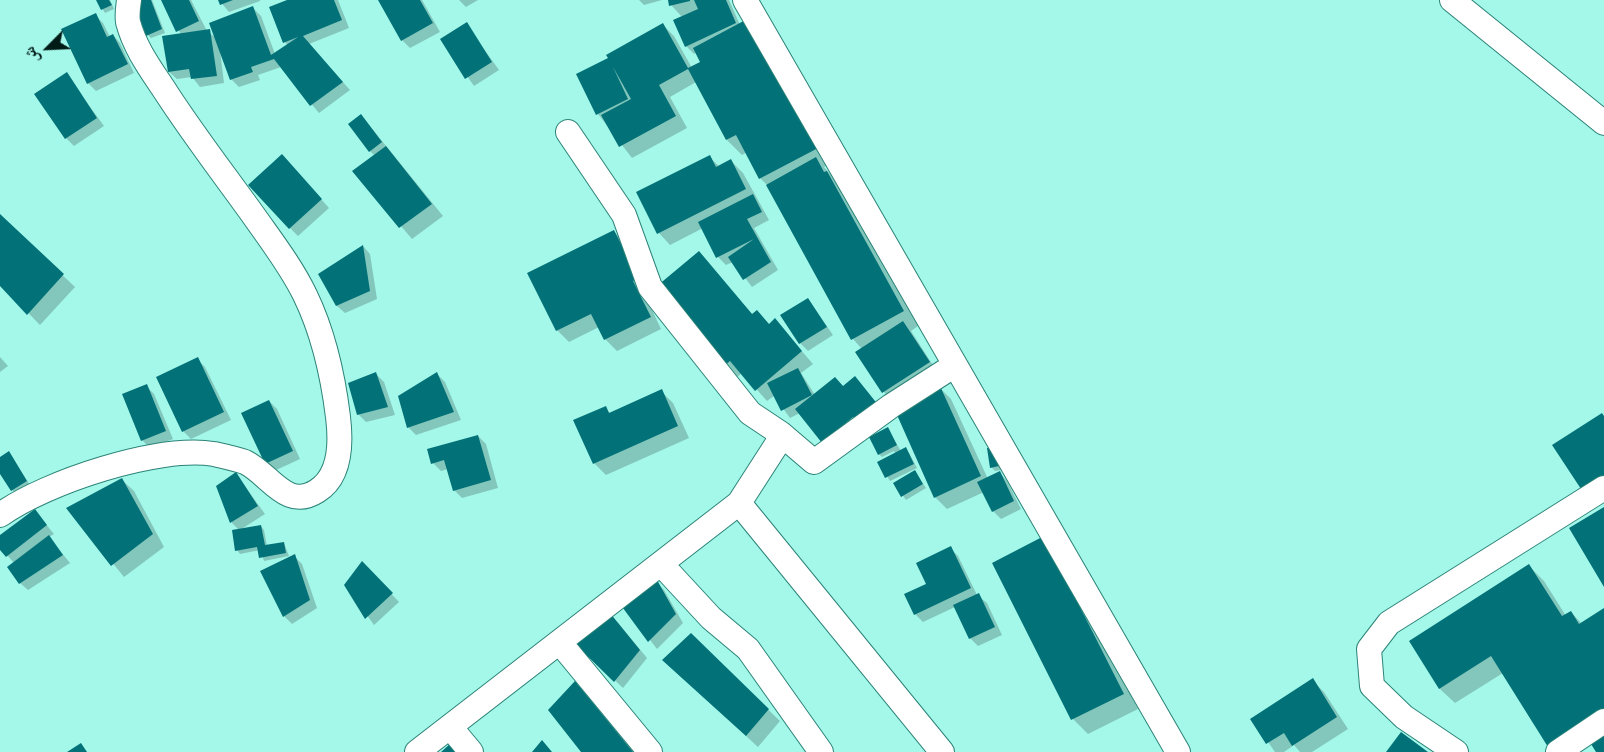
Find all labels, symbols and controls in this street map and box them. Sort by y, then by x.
north arrow [18,18,78,78]
text: ش [18,43,45,68]

